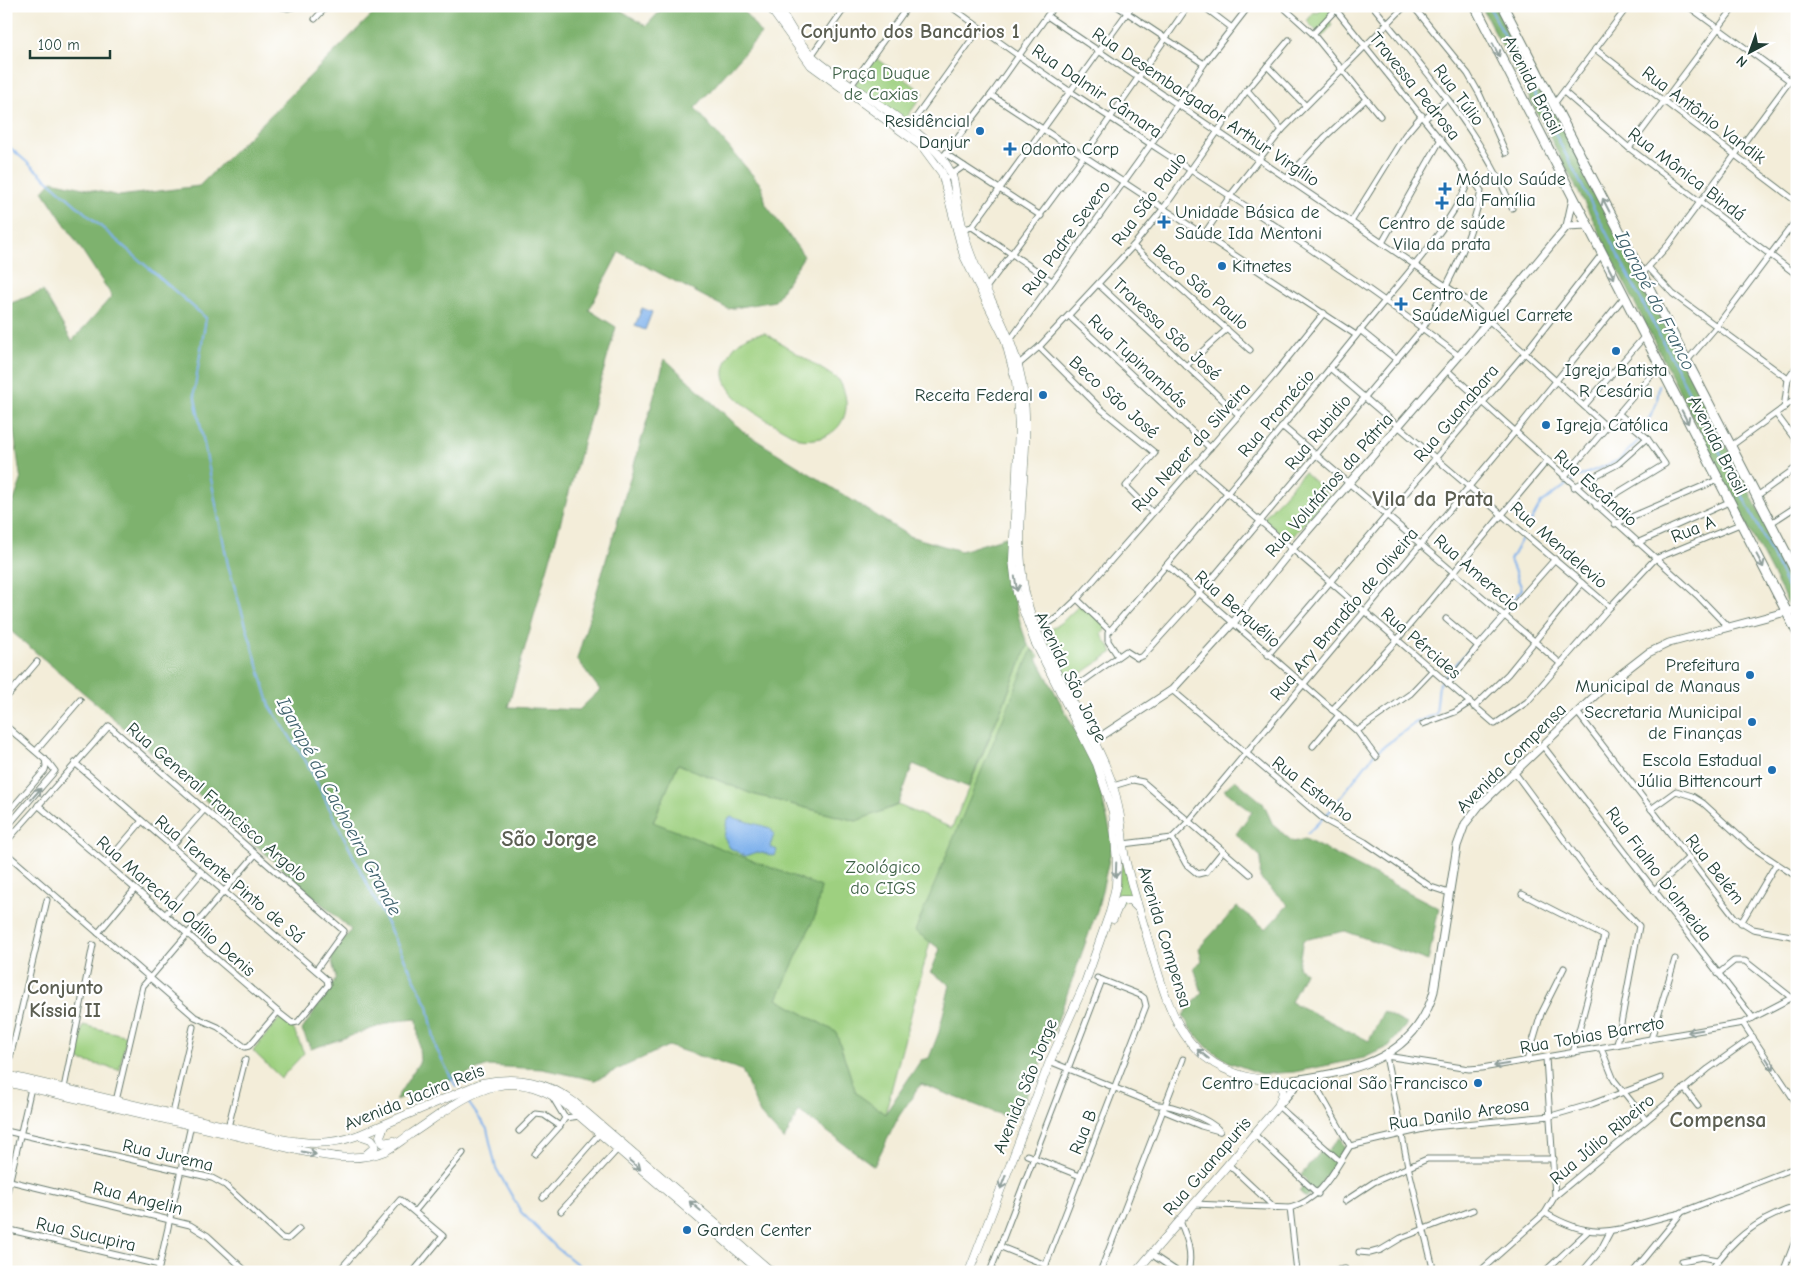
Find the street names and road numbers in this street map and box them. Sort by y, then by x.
street label: Rua Desembargador Arthur Virgílio [1088,23,1323,192]
street label: Travessa Pedrosa [1365,28,1465,144]
street label: Avenida Brasil [1499,32,1566,138]
street label: Rua Dalmir Câmara [1028,40,1166,143]
street label: Rua Túlio [1429,60,1488,130]
street label: Rua Antônio Vandik [1638,62,1770,169]
street label: Rua Mônica Bindá [1624,123,1750,225]
street label: Rua São Paulo [1108,149,1191,250]
street label: Rua Padre Severo [1018,177,1115,300]
street label: Beco São Paulo [1148,240,1253,335]
street label: Travessa São José [1108,274,1225,385]
street label: Rua Tupinambás [1084,310,1192,413]
street label: Beco São José [1065,352,1163,443]
street label: Rua Guanabara [1409,360,1503,466]
street label: Rua Promécio [1234,365,1319,461]
street label: Rua Neper da Silveira [1128,378,1255,516]
street label: Rua Rubidio [1281,390,1356,474]
street label: Avenida Brasil [1684,392,1751,498]
street label: Rua Volutários da Pátria [1261,409,1398,562]
street label: Rua Escândio [1550,446,1642,531]
street label: Rua Mendelevio [1506,497,1612,593]
street label: Rua A [1668,511,1718,548]
street label: Rua Ary Brandão de Oliveira [1266,524,1423,705]
street label: Rua Amerecio [1429,530,1524,617]
street label: Rua Berquélio [1190,566,1285,653]
street label: Rua Pércides [1376,603,1465,684]
street label: Avenida São Jorge [1030,608,1111,746]
street label: Avenida Compensa [1452,699,1570,817]
street label: Rua General Francisco Argolo [122,718,311,887]
street label: Rua Estanho [1268,752,1358,827]
street label: Rua Fialho D'almeida [1601,803,1716,946]
street label: Rua Tenente Pinto de Sá [151,811,309,948]
street label: Rua Belém [1681,830,1749,909]
street label: Rua Marechal Odílio Denis [92,832,259,981]
street label: Avenida Compensa [1133,864,1196,1010]
street label: Rua Tobias Barreto [1518,1012,1666,1059]
street label: Avenida São Jorge [989,1016,1062,1157]
street label: Avenida Jacira Reis [341,1060,487,1135]
street label: Rua Júlio Ribeiro [1546,1090,1659,1189]
street label: Rua Danilo Areosa [1387,1094,1531,1135]
street label: Rua B [1065,1107,1102,1158]
street label: Rua Guanapuris [1159,1113,1256,1220]
street label: Rua Jurema [120,1135,215,1176]
street label: Rua Angelin [91,1177,185,1220]
street label: Rua Sucupira [34,1213,138,1256]

